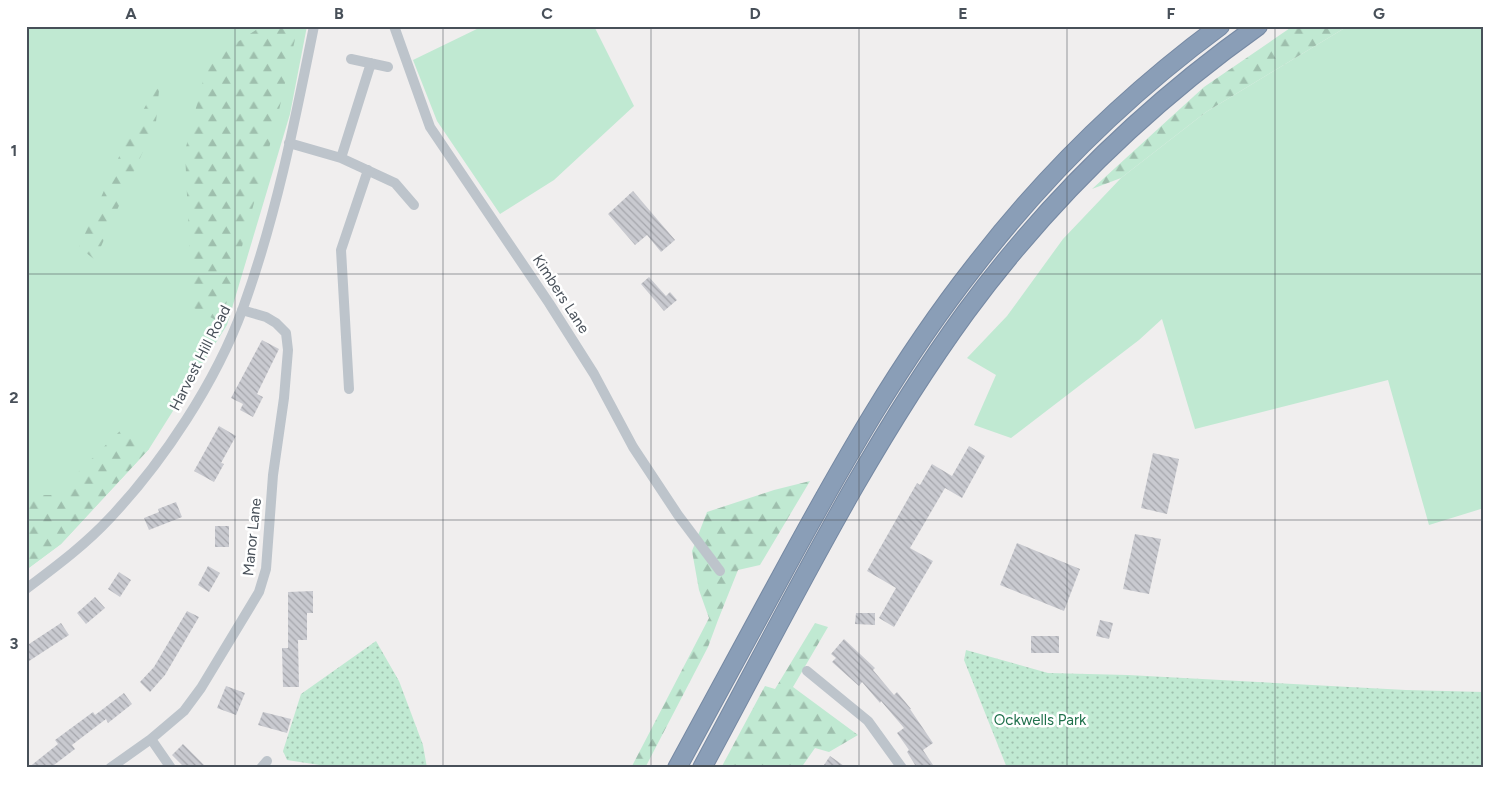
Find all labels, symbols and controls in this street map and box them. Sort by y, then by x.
text: A [125,4,137,23]
text: B [334,4,344,23]
text: C [541,4,553,23]
text: D [749,4,761,23]
text: E [958,4,968,23]
text: F [1167,4,1176,23]
text: G [1373,4,1385,23]
text: 1 [11,141,17,160]
street label: Kimbers Lane [529,251,593,337]
street label: Harvest Hill Road [166,302,234,414]
text: 2 [9,388,19,407]
street label: Manor Lane [239,497,265,577]
text: 3 [10,634,19,653]
park label: Ockwells Park [994,711,1087,729]

